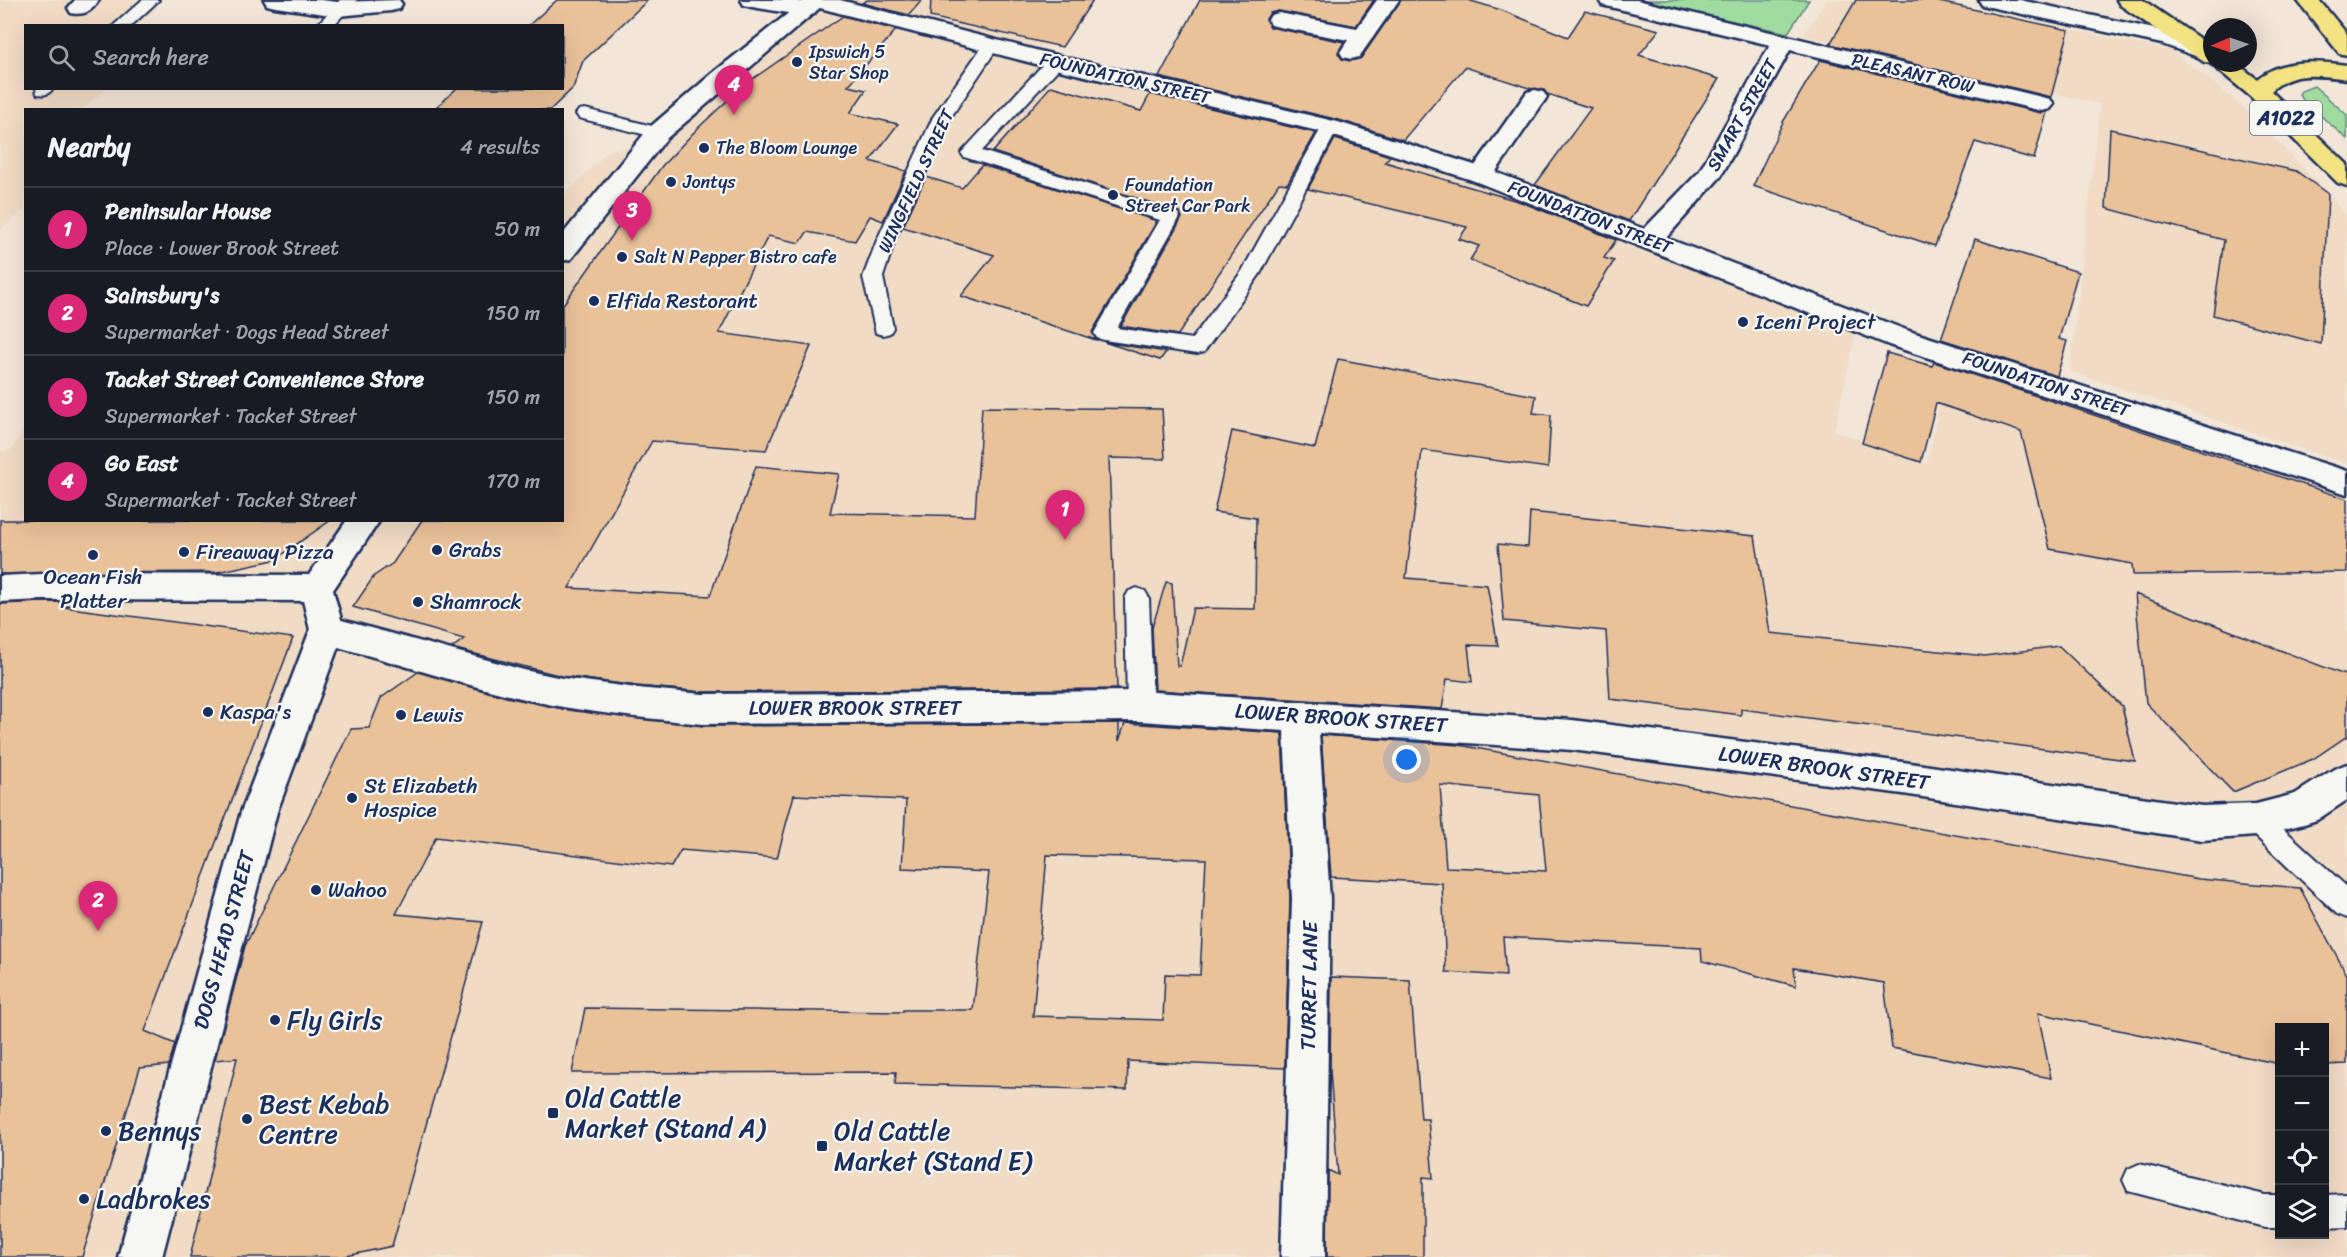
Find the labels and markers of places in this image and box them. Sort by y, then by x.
place label: Ipswich 5 Star Shop [808,36,889,89]
marker: Ipswich 5 Star Shop [790,55,804,69]
pin: 4 [714,66,754,115]
place label: The Bloom Lounge [716,132,857,164]
marker: The Bloom Lounge [697,141,711,155]
place label: Jontys [682,166,736,198]
place label: Foundation Street Car Park [1125,169,1251,222]
marker: Jontys [664,175,678,189]
marker: Foundation Street Car Park [1106,188,1120,202]
pin: 3 [612,192,652,241]
place label: Salt N Pepper Bistro cafe [634,241,837,273]
marker: Salt N Pepper Bistro cafe [615,250,629,264]
place label: Elfida Restorant [606,282,758,320]
marker: Elfida Restorant [587,294,601,308]
place label: Iceni Project [1754,303,1877,341]
marker: Iceni Project [1736,315,1750,329]
pin: 1 [1046,490,1084,540]
place label: Grabs [449,531,501,569]
place label: Fireaway Pizza [196,533,334,571]
marker: Grabs [430,543,444,557]
marker: Fireaway Pizza [177,545,191,559]
marker: Ocean Fish Platter [86,548,100,562]
place label: Ocean Fish Platter [43,558,143,620]
place label: Shamrock [430,583,522,621]
marker: Shamrock [411,595,425,609]
place label: Kaspa's [220,693,291,731]
place label: Lewis [413,696,464,734]
marker: Kaspa's [201,705,215,719]
marker: Lewis [394,708,408,722]
place label: St Elizabeth Hospice [364,767,478,829]
marker: St Elizabeth Hospice [345,791,359,805]
place label: Wahoo [328,871,387,909]
pin: 2 [78,882,118,931]
marker: Wahoo [309,883,323,897]
place label: Fly Girls [287,997,382,1043]
marker: Fly Girls [268,1013,282,1027]
place label: Old Cattle Market (Stand A) [565,1075,767,1151]
place label: Best Kebab Centre [259,1081,389,1157]
marker: Old Cattle Market (Stand A) [546,1106,560,1120]
place label: Bennys [118,1108,202,1154]
place label: Old Cattle Market (Stand E) [834,1108,1033,1184]
marker: Best Kebab Centre [240,1112,254,1126]
marker: Bennys [99,1124,113,1138]
marker: Old Cattle Market (Stand E) [815,1139,829,1153]
place label: Ladbrokes [96,1176,211,1222]
marker: Ladbrokes [77,1192,91,1206]

